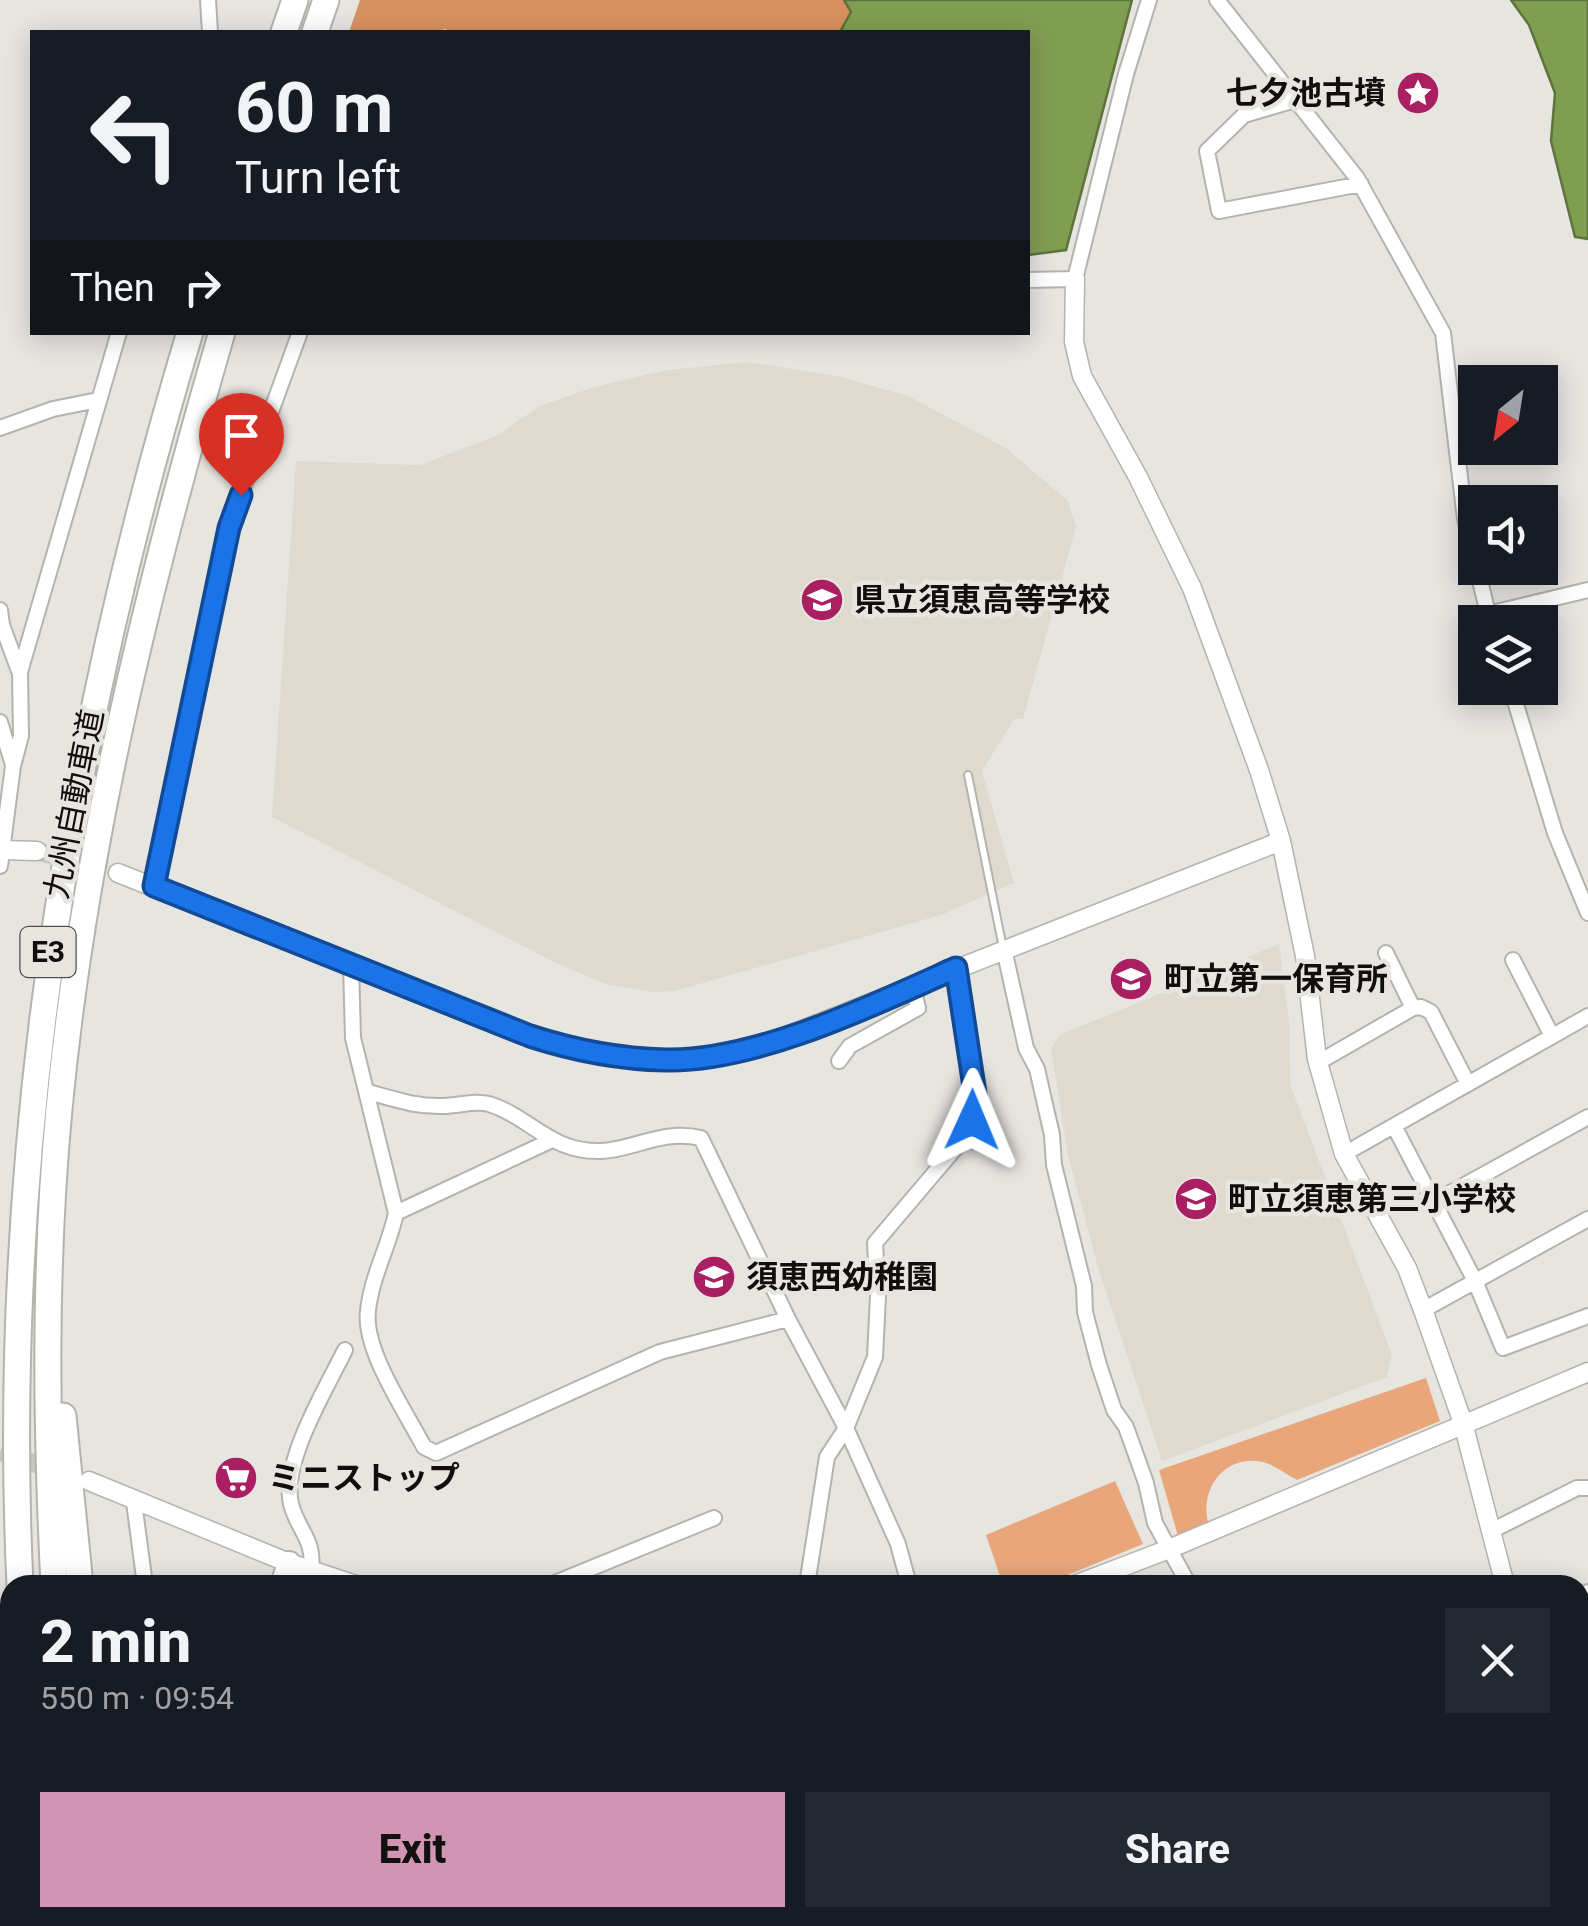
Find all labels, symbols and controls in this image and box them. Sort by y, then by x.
text: 60 m [235,67,393,149]
icon: left [70,70,200,200]
place icon: 七夕池古墳 [1395,70,1441,116]
place label: 七夕池古墳 [1226,74,1386,112]
text: Turn left [235,151,401,204]
icon: right [175,260,230,315]
text: Then [70,266,155,310]
north arrow [1458,365,1558,465]
map controls [1458,365,1558,705]
pin [199,393,284,496]
icon: arrive [214,408,269,463]
button: sound [1458,485,1558,585]
school or university icon: 県立須恵高等学校 [799,577,845,623]
place label: 県立須恵高等学校 [854,581,1110,619]
button: layers [1458,605,1558,705]
street label: 九州自動車道 [37,706,111,902]
road number: E3 [20,927,76,977]
school or university icon: 町立第一保育所 [1108,956,1154,1002]
place label: 町立第一保育所 [1164,960,1388,998]
position arrow [920,1068,1024,1172]
school or university icon: 町立須恵第三小学校 [1173,1176,1219,1222]
place label: 町立須恵第三小学校 [1228,1180,1516,1218]
school or university icon: 須恵西幼稚園 [691,1254,737,1300]
place label: 須恵西幼稚園 [746,1258,938,1296]
supermarket icon: ミニストップ [213,1455,259,1501]
place label: ミニストップ [268,1459,460,1497]
text: 2 min [40,1606,191,1677]
button: close [1445,1608,1550,1713]
text: 550 m · 09:54 [40,1679,234,1717]
button: Exit [40,1792,785,1907]
button: Share [805,1792,1550,1907]

